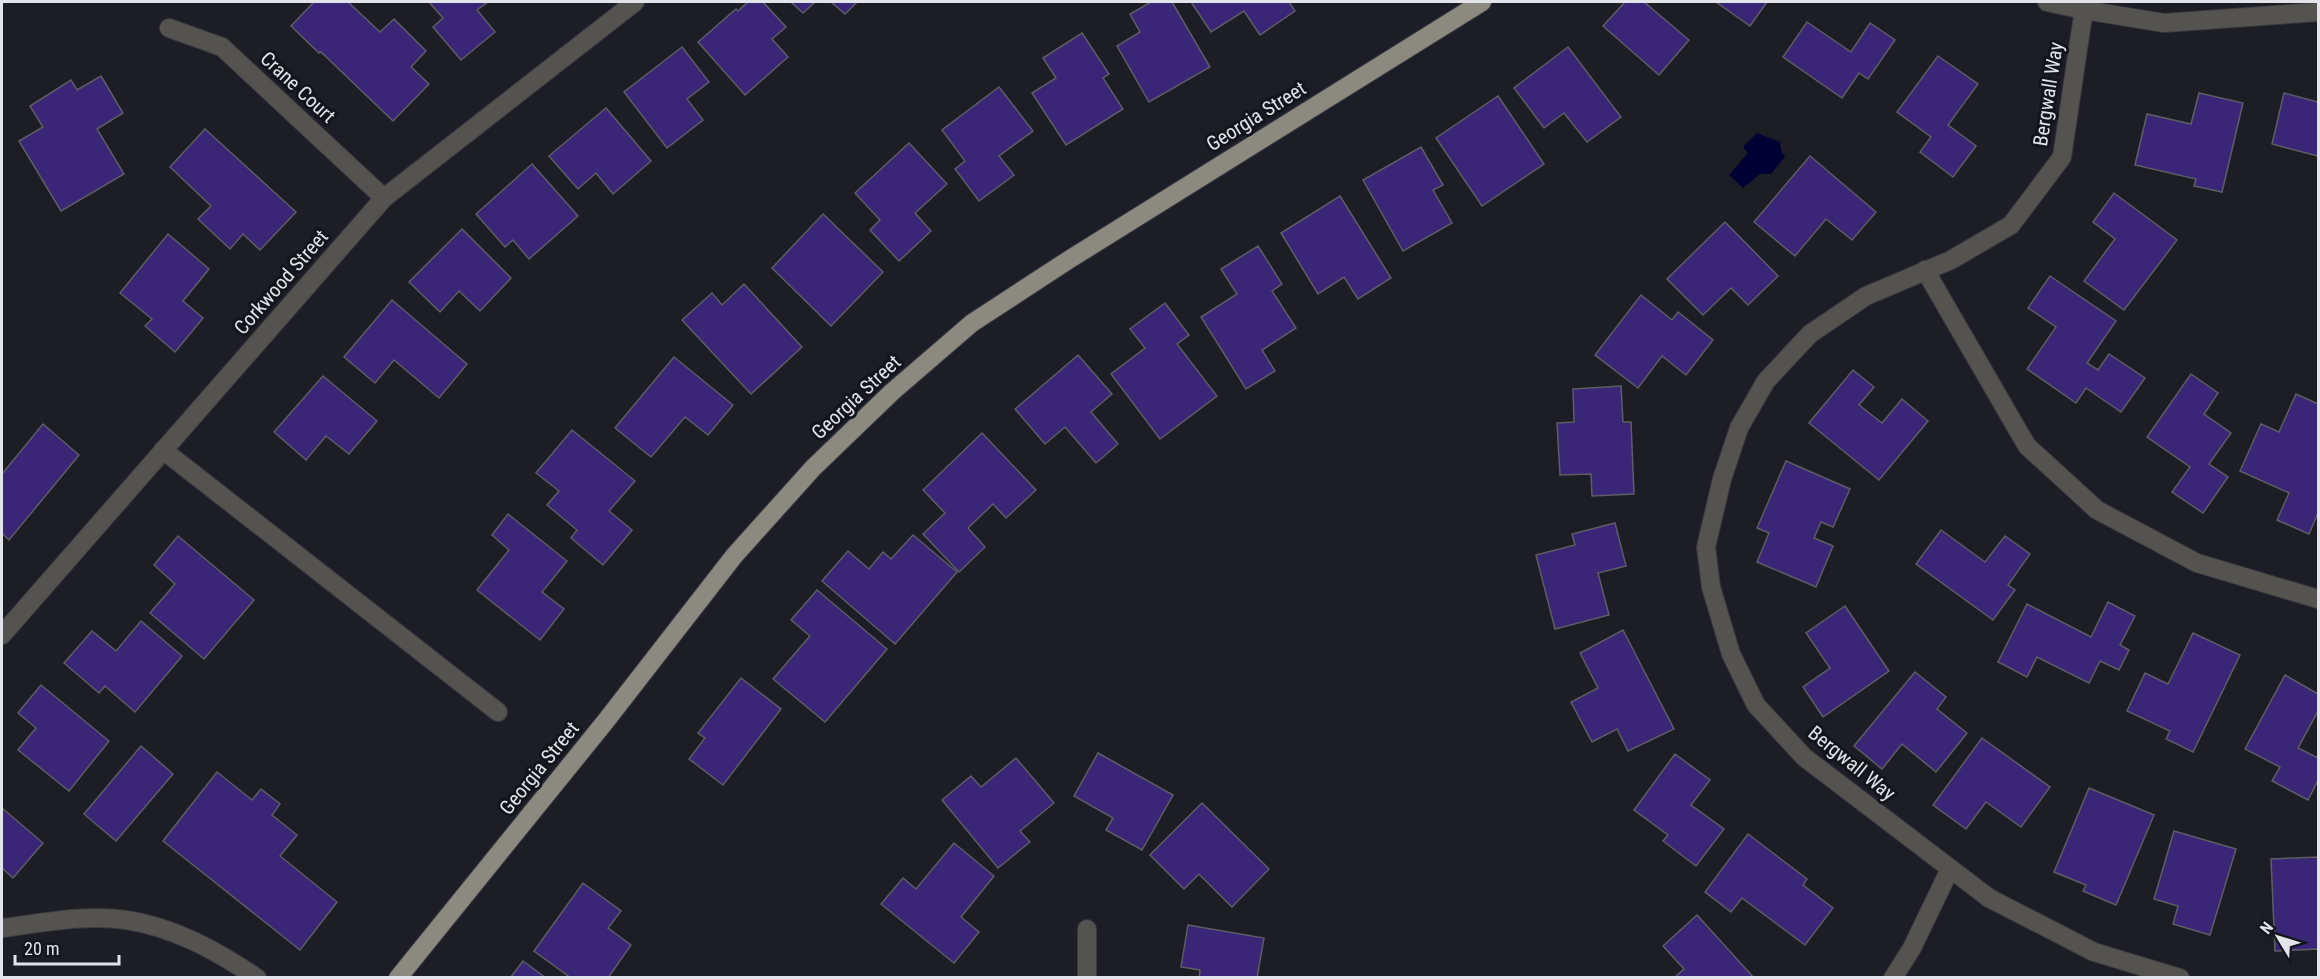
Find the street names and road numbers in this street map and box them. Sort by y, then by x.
street label: Bergwall Way [2028,40,2068,148]
street label: Crane Court [256,46,341,128]
street label: Georgia Street [1202,76,1310,156]
street label: Corkwood Street [229,225,333,339]
street label: Georgia Street [807,350,905,444]
street label: Georgia Street [494,717,584,819]
street label: Bergwall Way [1804,721,1900,805]

